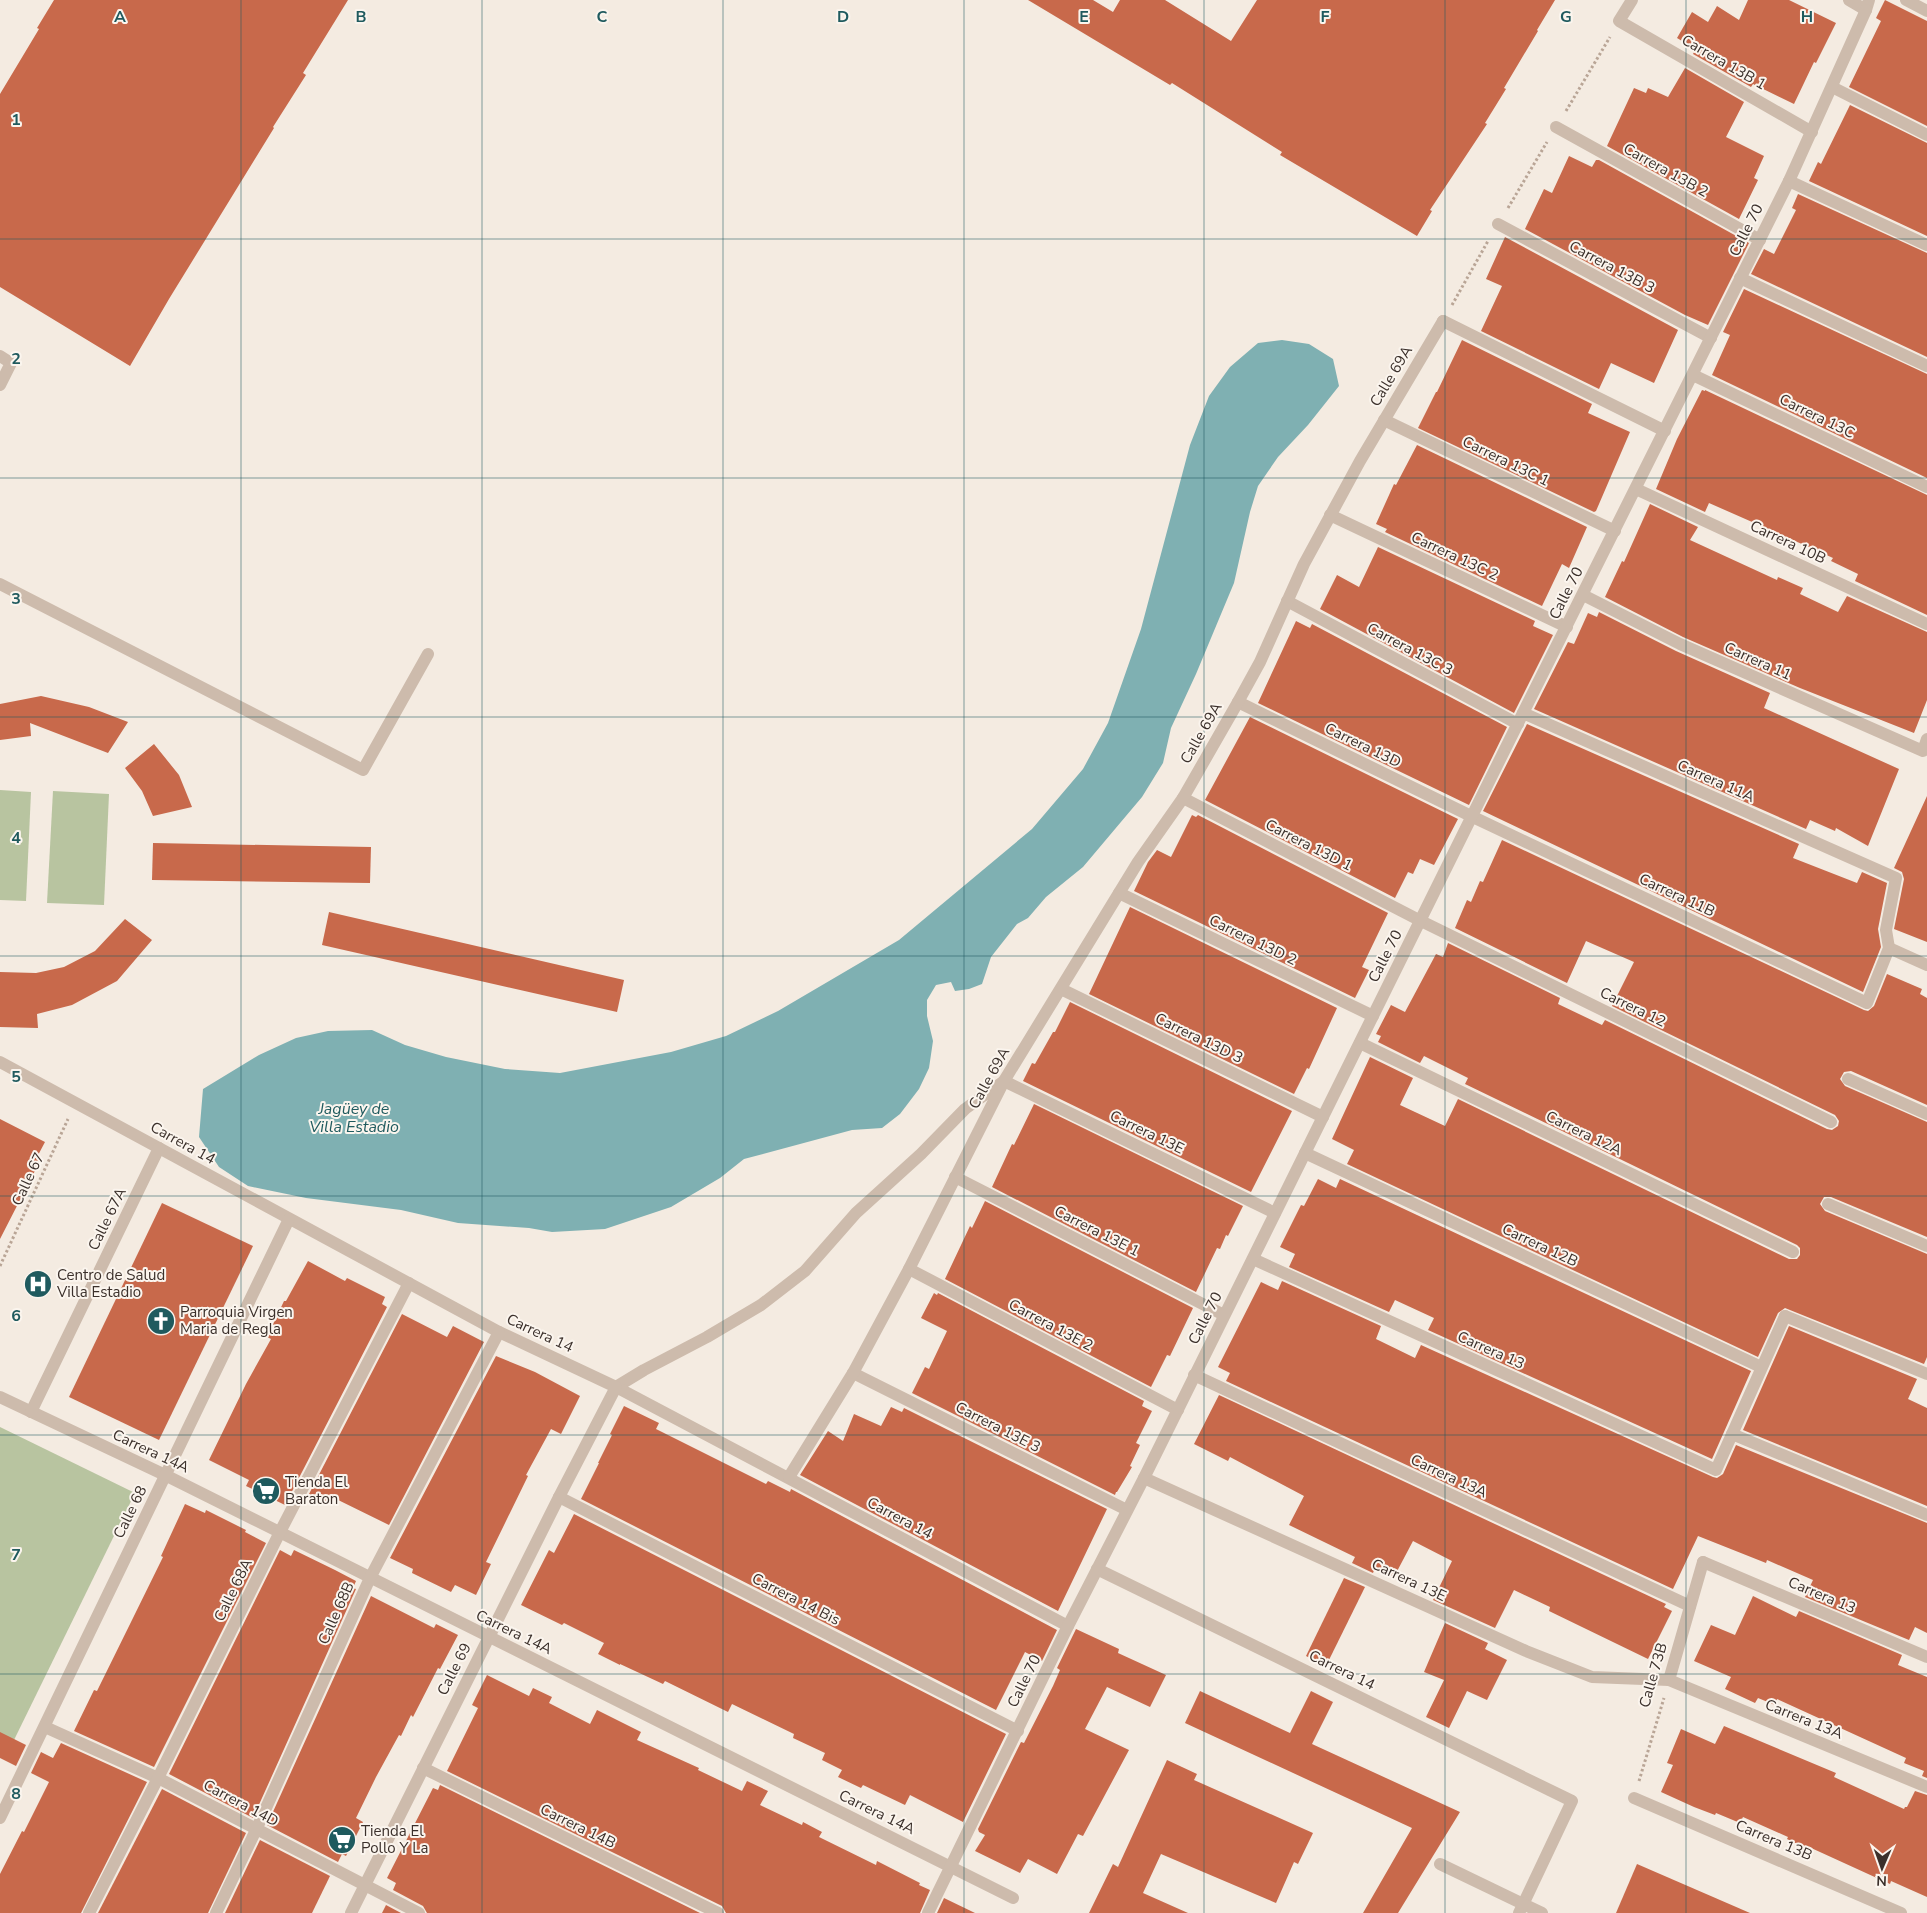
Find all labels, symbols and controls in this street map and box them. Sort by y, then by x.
text: A [114,6,126,28]
text: B [355,6,367,28]
text: C [597,6,608,28]
text: D [837,6,849,28]
text: E [1079,6,1089,28]
text: F [1321,6,1330,28]
text: G [1560,6,1572,28]
text: H [1801,6,1813,28]
street label: Carrera 13B 1 [1678,30,1770,94]
text: 1 [11,109,21,131]
street label: Carrera 13B 2 [1620,138,1712,202]
street label: Calle 70 [1724,200,1768,260]
street label: Carrera 13B 3 [1566,236,1658,298]
street label: Calle 69A [1365,342,1417,410]
text: 2 [11,348,21,370]
street label: Carrera 13C [1776,389,1858,443]
street label: Carrera 13C 1 [1459,431,1553,491]
street label: Carrera 10B [1747,516,1829,568]
street label: Carrera 13C 2 [1408,527,1502,585]
street label: Calle 70 [1544,563,1588,623]
text: 3 [11,588,21,610]
street label: Carrera 13C 3 [1364,618,1456,680]
street label: Carrera 11 [1721,637,1795,685]
street label: Calle 69A [1175,699,1227,767]
street label: Carrera 13D [1321,718,1405,772]
street label: Carrera 11A [1674,755,1758,807]
street label: Carrera 13D 1 [1262,814,1356,876]
text: 4 [11,827,21,849]
street label: Carrera 11B [1636,869,1718,921]
street label: Carrera 13D 2 [1206,910,1300,970]
street label: Calle 70 [1363,926,1407,986]
street label: Carrera 12 [1596,982,1670,1032]
street label: Carrera 13D 3 [1152,1008,1246,1068]
street label: Calle 69A [964,1044,1014,1112]
text: 5 [11,1066,21,1088]
water label: Jagüey de Villa Estadio [309,1098,399,1138]
street label: Carrera 13E [1107,1105,1187,1159]
street label: Carrera 12A [1543,1106,1625,1160]
street label: Carrera 14 [147,1117,219,1169]
street label: Calle 67 [7,1149,49,1209]
street label: Calle 67A [83,1184,131,1254]
street label: Carrera 13E 1 [1051,1201,1143,1261]
street label: Carrera 12B [1499,1219,1581,1271]
place label: Centro de Salud Villa Estadio [56,1265,165,1302]
hospital icon: Centro de Salud Villa Estadio [23,1269,53,1299]
street label: Calle 70 [1183,1288,1227,1348]
street label: Carrera 13E 2 [1005,1294,1097,1356]
place label: Parroquia Virgen Maria de Regla [180,1302,293,1339]
text: 6 [11,1305,21,1327]
church icon: Parroquia Virgen Maria de Regla [146,1306,176,1336]
street label: Carrera 14 [503,1309,577,1357]
street label: Carrera 13 [1454,1326,1528,1374]
street label: Carrera 13E 3 [952,1397,1044,1457]
street label: Carrera 14A [109,1425,193,1478]
street label: Carrera 13A [1407,1450,1491,1503]
place label: Tienda El Baraton [285,1472,348,1509]
supermarket icon: Tienda El Baraton [251,1476,281,1506]
street label: Calle 68 [109,1482,151,1542]
street label: Carrera 14 [864,1492,936,1544]
text: 7 [11,1544,21,1566]
street label: Carrera 13E [1368,1554,1450,1606]
street label: Calle 68A [209,1555,257,1625]
street label: Carrera 14 Bis [749,1568,843,1630]
street label: Carrera 13 [1785,1572,1859,1618]
street label: Calle 68B [313,1579,359,1647]
street label: Carrera 14A [473,1605,555,1659]
street label: Calle 69 [432,1639,476,1699]
street label: Calle 73B [1634,1640,1672,1710]
street label: Carrera 14 [1305,1645,1379,1695]
street label: Calle 70 [1003,1651,1045,1711]
street label: Carrera 13A [1762,1694,1846,1744]
street label: Carrera 14D [200,1775,282,1831]
text: 8 [11,1783,21,1805]
street label: Carrera 14A [836,1785,918,1839]
street label: Carrera 14B [537,1799,619,1853]
street label: Carrera 13B [1733,1815,1815,1865]
place label: Tienda El Pollo Y La [361,1821,428,1858]
supermarket icon: Tienda El Pollo Y La [327,1825,357,1855]
north arrow [1857,1843,1907,1893]
text: N [1876,1871,1887,1890]

